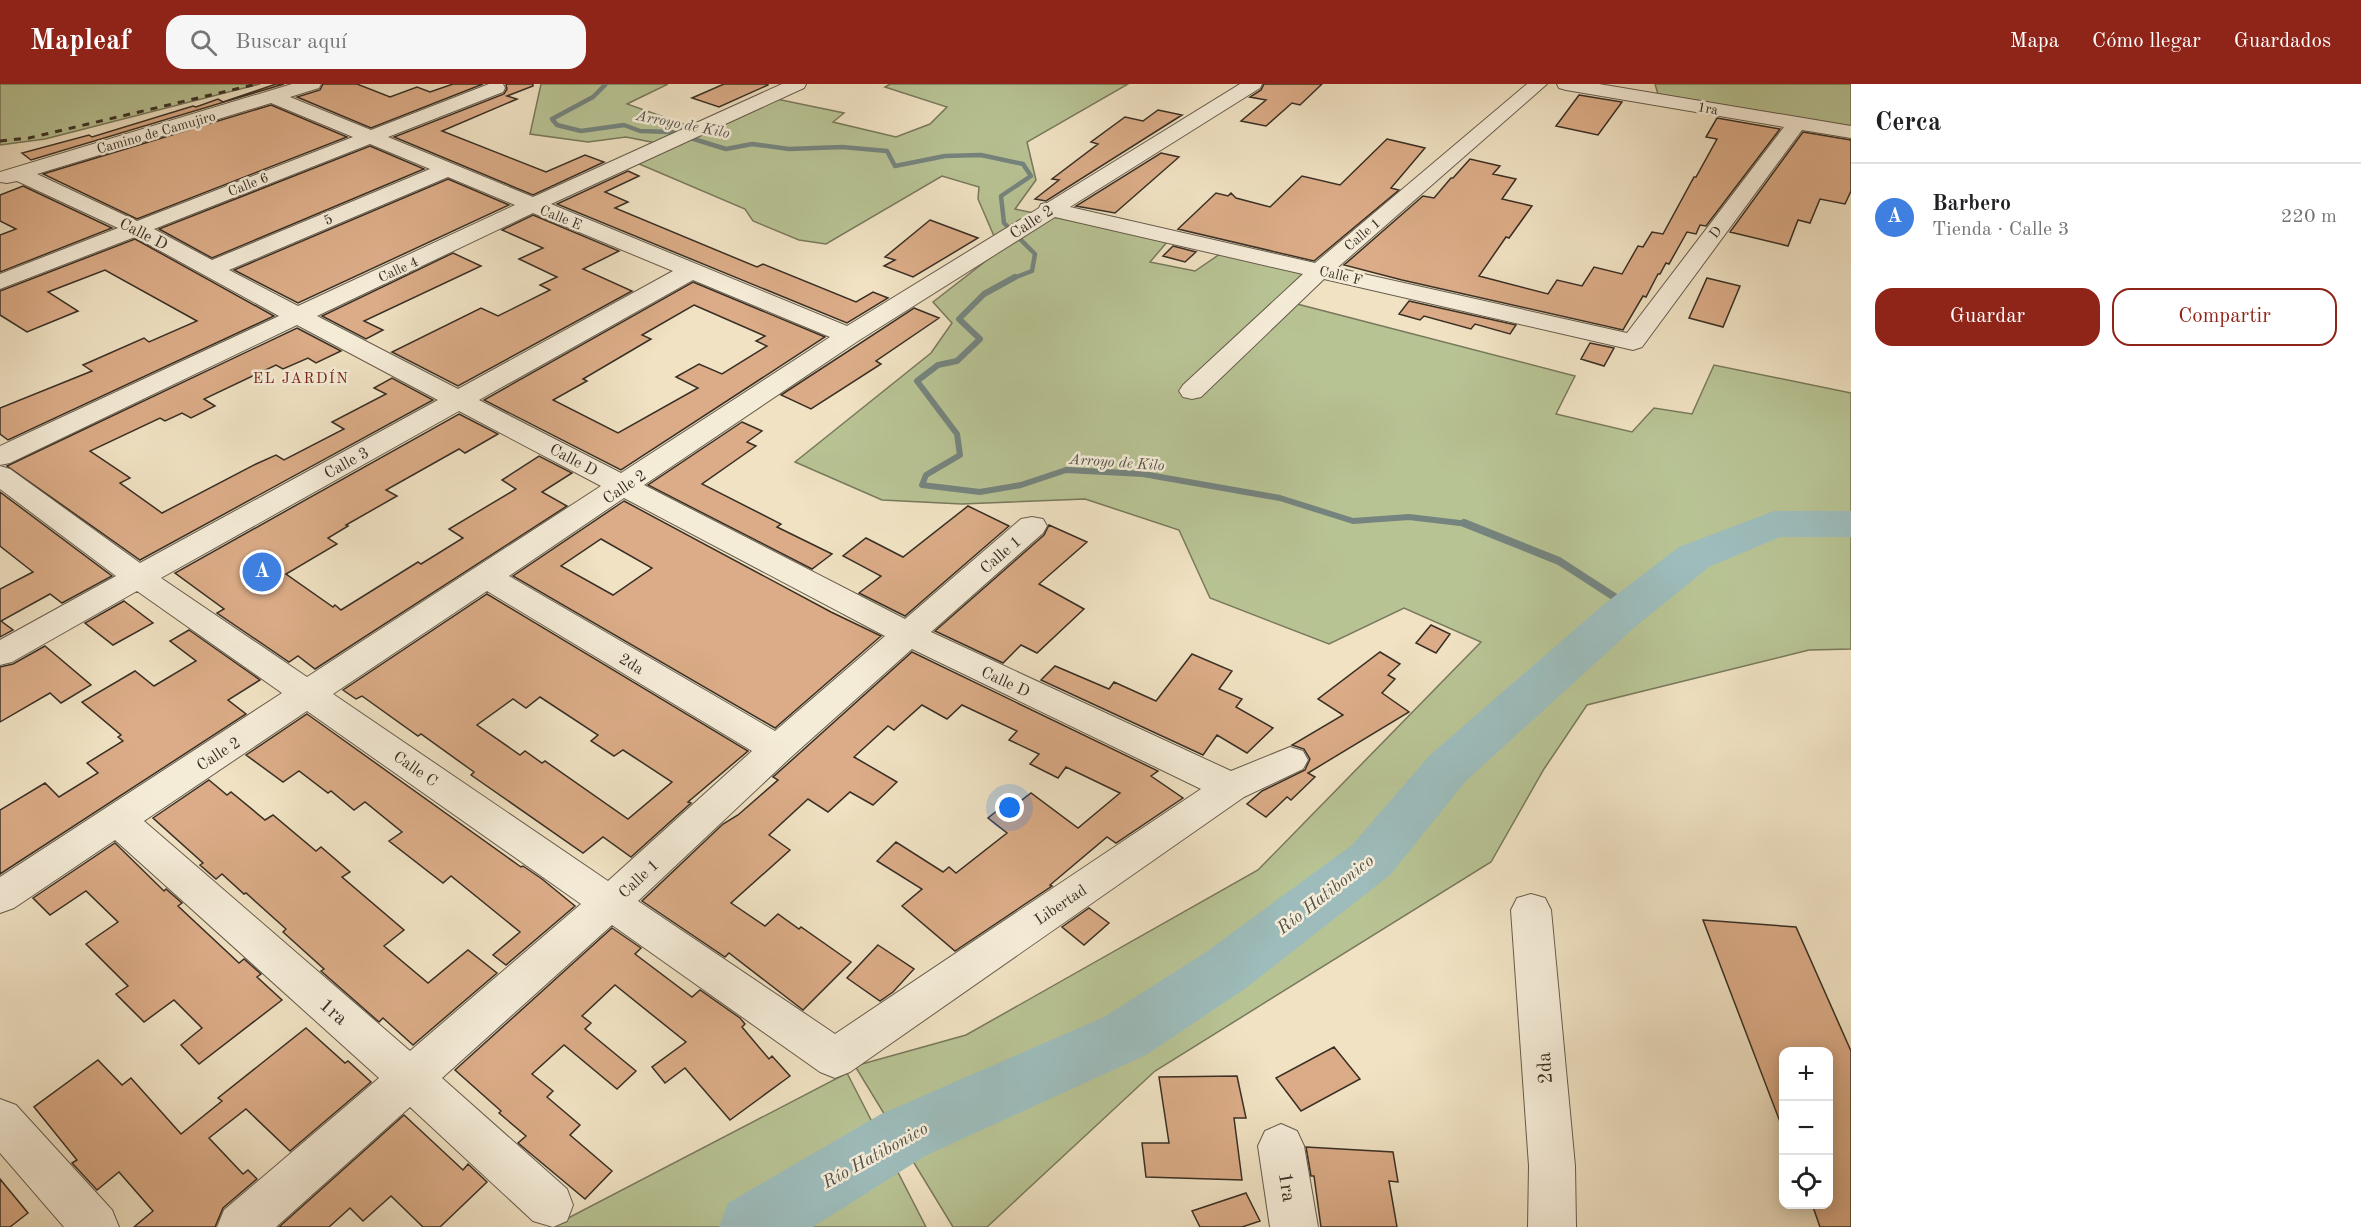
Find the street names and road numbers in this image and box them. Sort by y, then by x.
street label: 1ra [1696,100,1719,118]
street label: Camino de Camujiro [95,109,217,157]
street label: Calle 6 [226,171,271,199]
street label: Calle E [538,203,584,233]
street label: Calle 2 [1007,203,1057,243]
street label: 5 [322,212,335,228]
street label: Calle D [116,216,170,254]
street label: Calle 1 [1342,216,1383,254]
street label: D [1707,224,1725,241]
street label: Calle 4 [376,255,421,285]
street label: Calle F [1318,264,1364,288]
street label: Calle D [547,442,600,480]
street label: Calle 3 [322,445,372,482]
street label: Calle 2 [601,467,650,508]
street label: Calle 1 [978,534,1025,577]
street label: 2da [616,651,646,678]
street label: Calle D [978,665,1032,701]
street label: Calle 2 [194,735,244,775]
street label: Calle C [390,749,440,790]
street label: Calle 1 [616,857,663,902]
street label: Libertad [1032,883,1090,929]
street label: 1ra [315,995,351,1030]
street label: 2da [1535,1051,1557,1084]
street label: 1ra [1274,1171,1298,1204]

